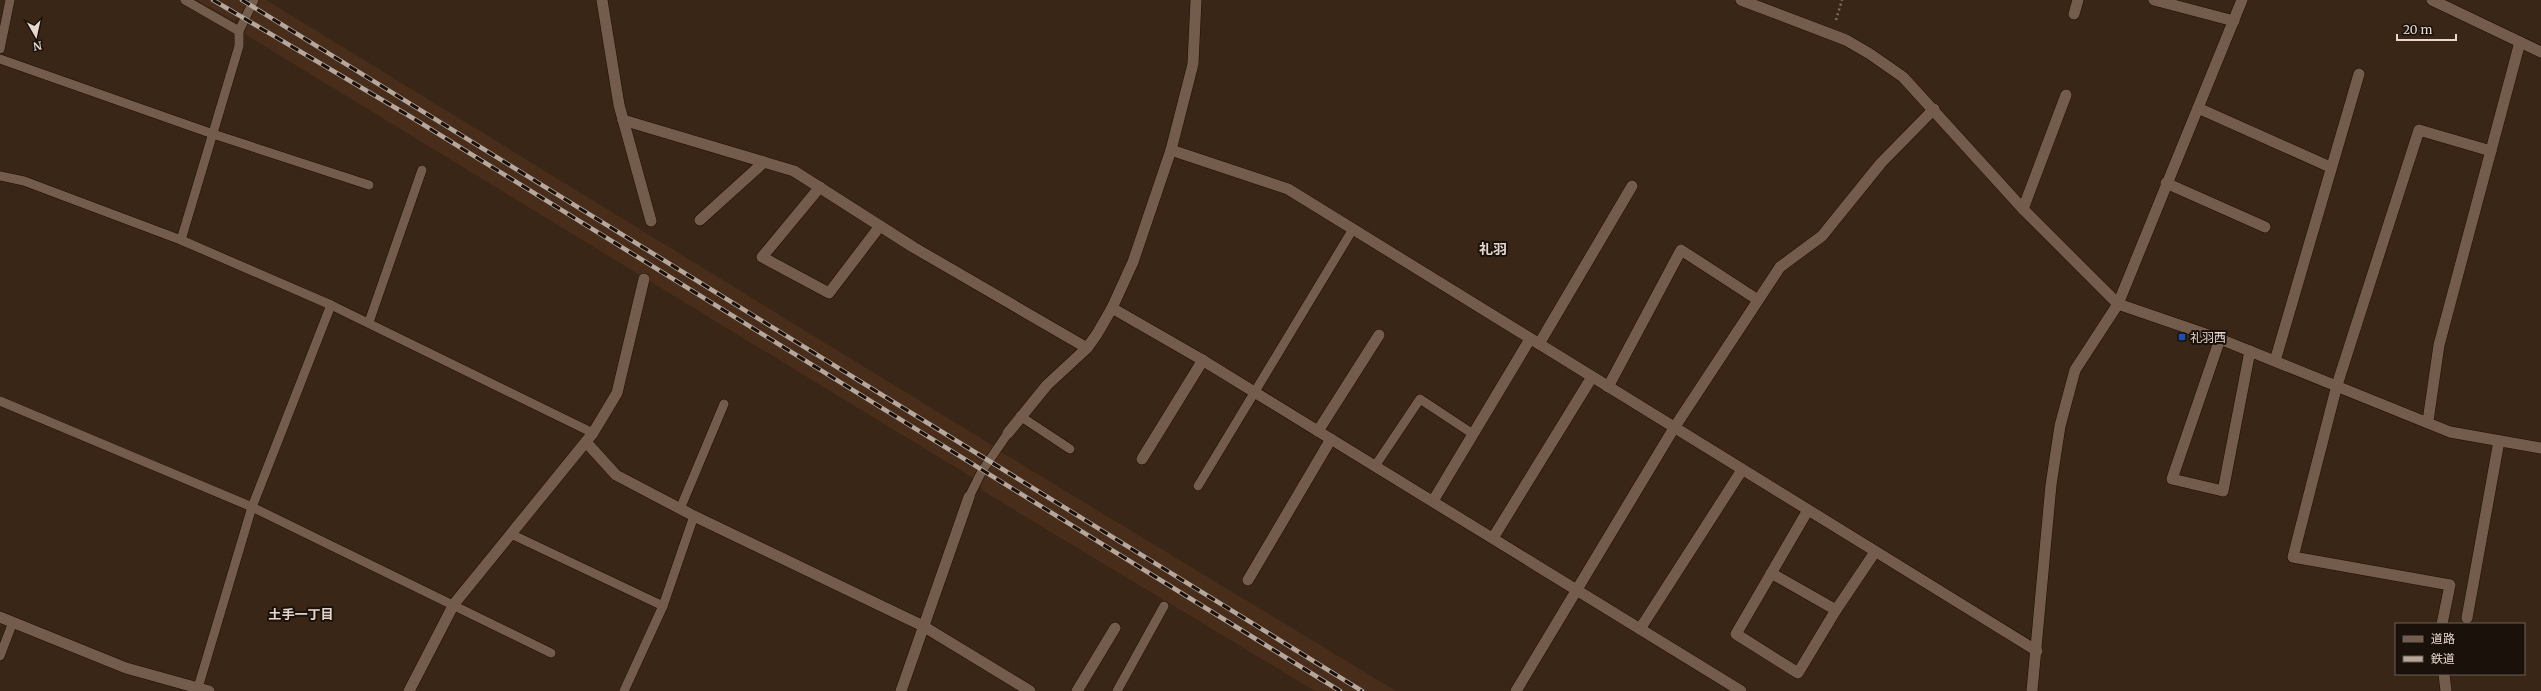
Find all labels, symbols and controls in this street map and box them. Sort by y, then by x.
north arrow [16,16,56,56]
scale bar [2397,16,2456,42]
text: 20 m [2403,22,2432,37]
text: N [32,38,43,54]
district label: 礼羽 [1479,240,1507,258]
place label: 礼羽西 [2190,330,2226,345]
marker: 礼羽西 [2177,332,2187,342]
district label: 土手一丁目 [268,606,334,623]
legend [2395,623,2525,675]
text: 道路 [2431,631,2455,646]
text: 鉄道 [2431,651,2455,666]

